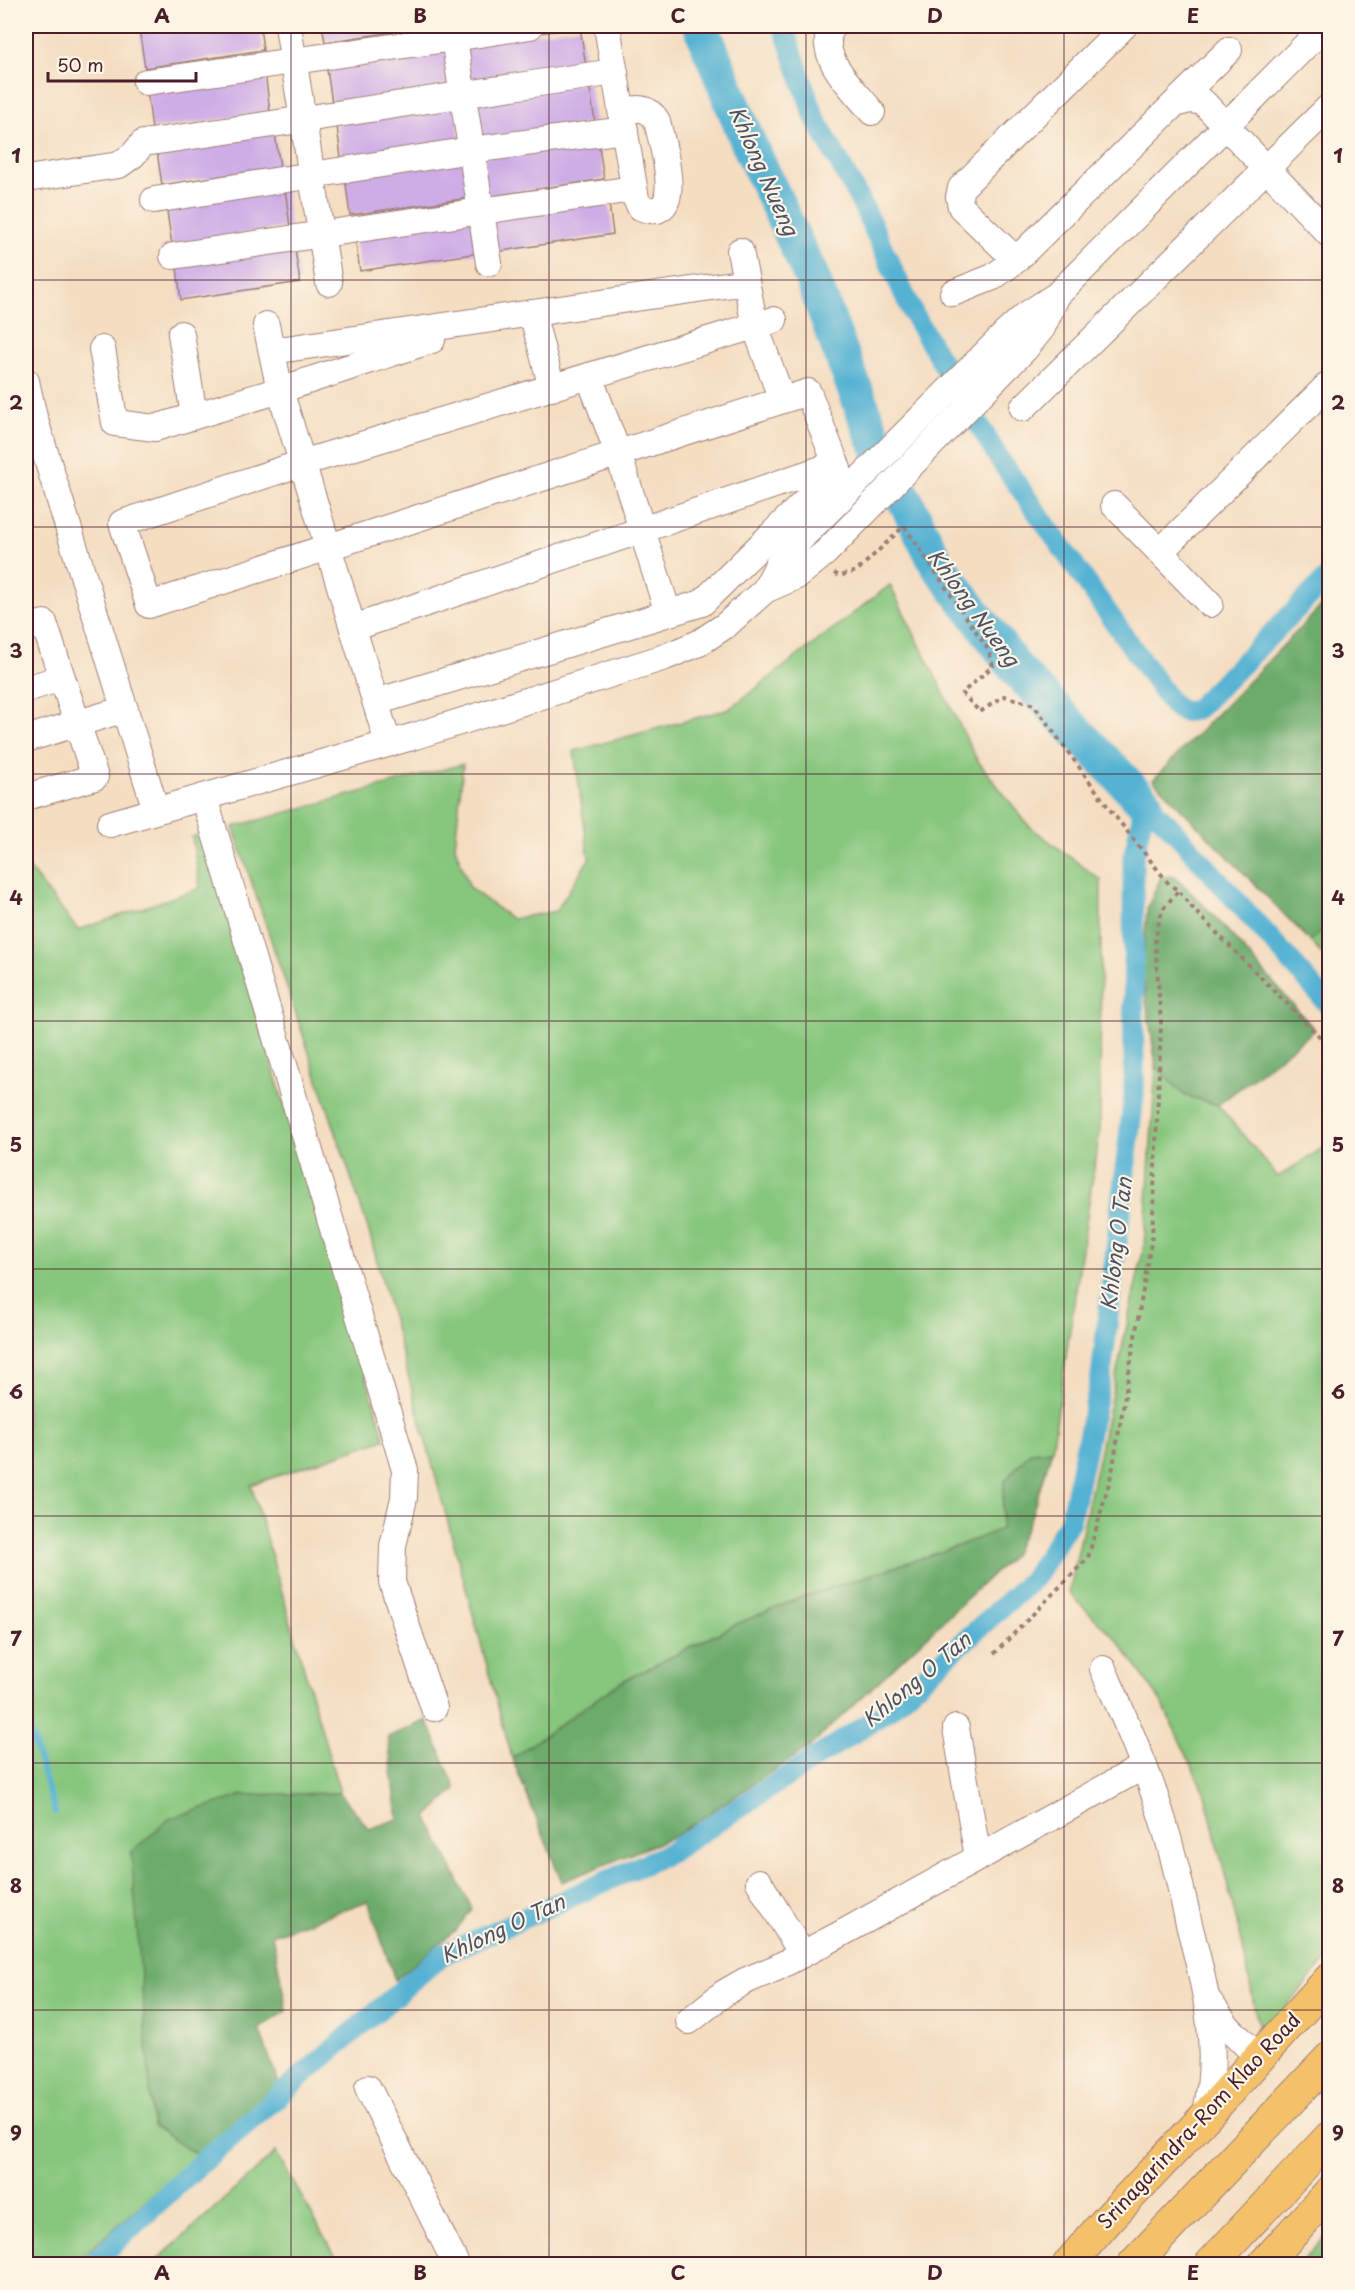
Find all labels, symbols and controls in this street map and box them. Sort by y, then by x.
text: A [154,0,170,30]
text: B [413,0,427,30]
text: C [670,0,686,30]
text: D [927,0,943,30]
text: E [1187,0,1199,30]
scale bar [48,45,196,83]
text: 50 m [57,51,104,78]
water label: Khlong Nueng [722,100,808,242]
text: 1 [11,140,21,170]
text: 1 [1333,140,1343,170]
text: 2 [9,387,23,417]
text: 2 [1331,387,1345,417]
water label: Khlong Nueng [921,541,1029,674]
text: 3 [9,635,23,665]
text: 3 [1331,635,1345,665]
text: 4 [9,882,23,912]
text: 4 [1331,882,1345,912]
text: 5 [10,1129,22,1159]
text: 5 [1332,1129,1344,1159]
water label: Khlong O Tan [1091,1174,1139,1312]
text: 6 [9,1376,23,1406]
text: 6 [1331,1376,1345,1406]
water label: Khlong O Tan [854,1622,978,1734]
text: 7 [10,1623,22,1653]
text: 7 [1332,1623,1344,1653]
text: 8 [10,1870,22,1900]
text: 8 [1332,1870,1344,1900]
water label: Khlong O Tan [435,1884,571,1970]
street label: Srinagarindra-Rom Klao Road [1090,2005,1307,2235]
text: 9 [10,2117,22,2147]
text: 9 [1332,2117,1344,2147]
text: A [154,2257,170,2287]
text: B [413,2257,427,2287]
text: C [670,2257,686,2287]
text: D [927,2257,943,2287]
text: E [1187,2257,1199,2287]

